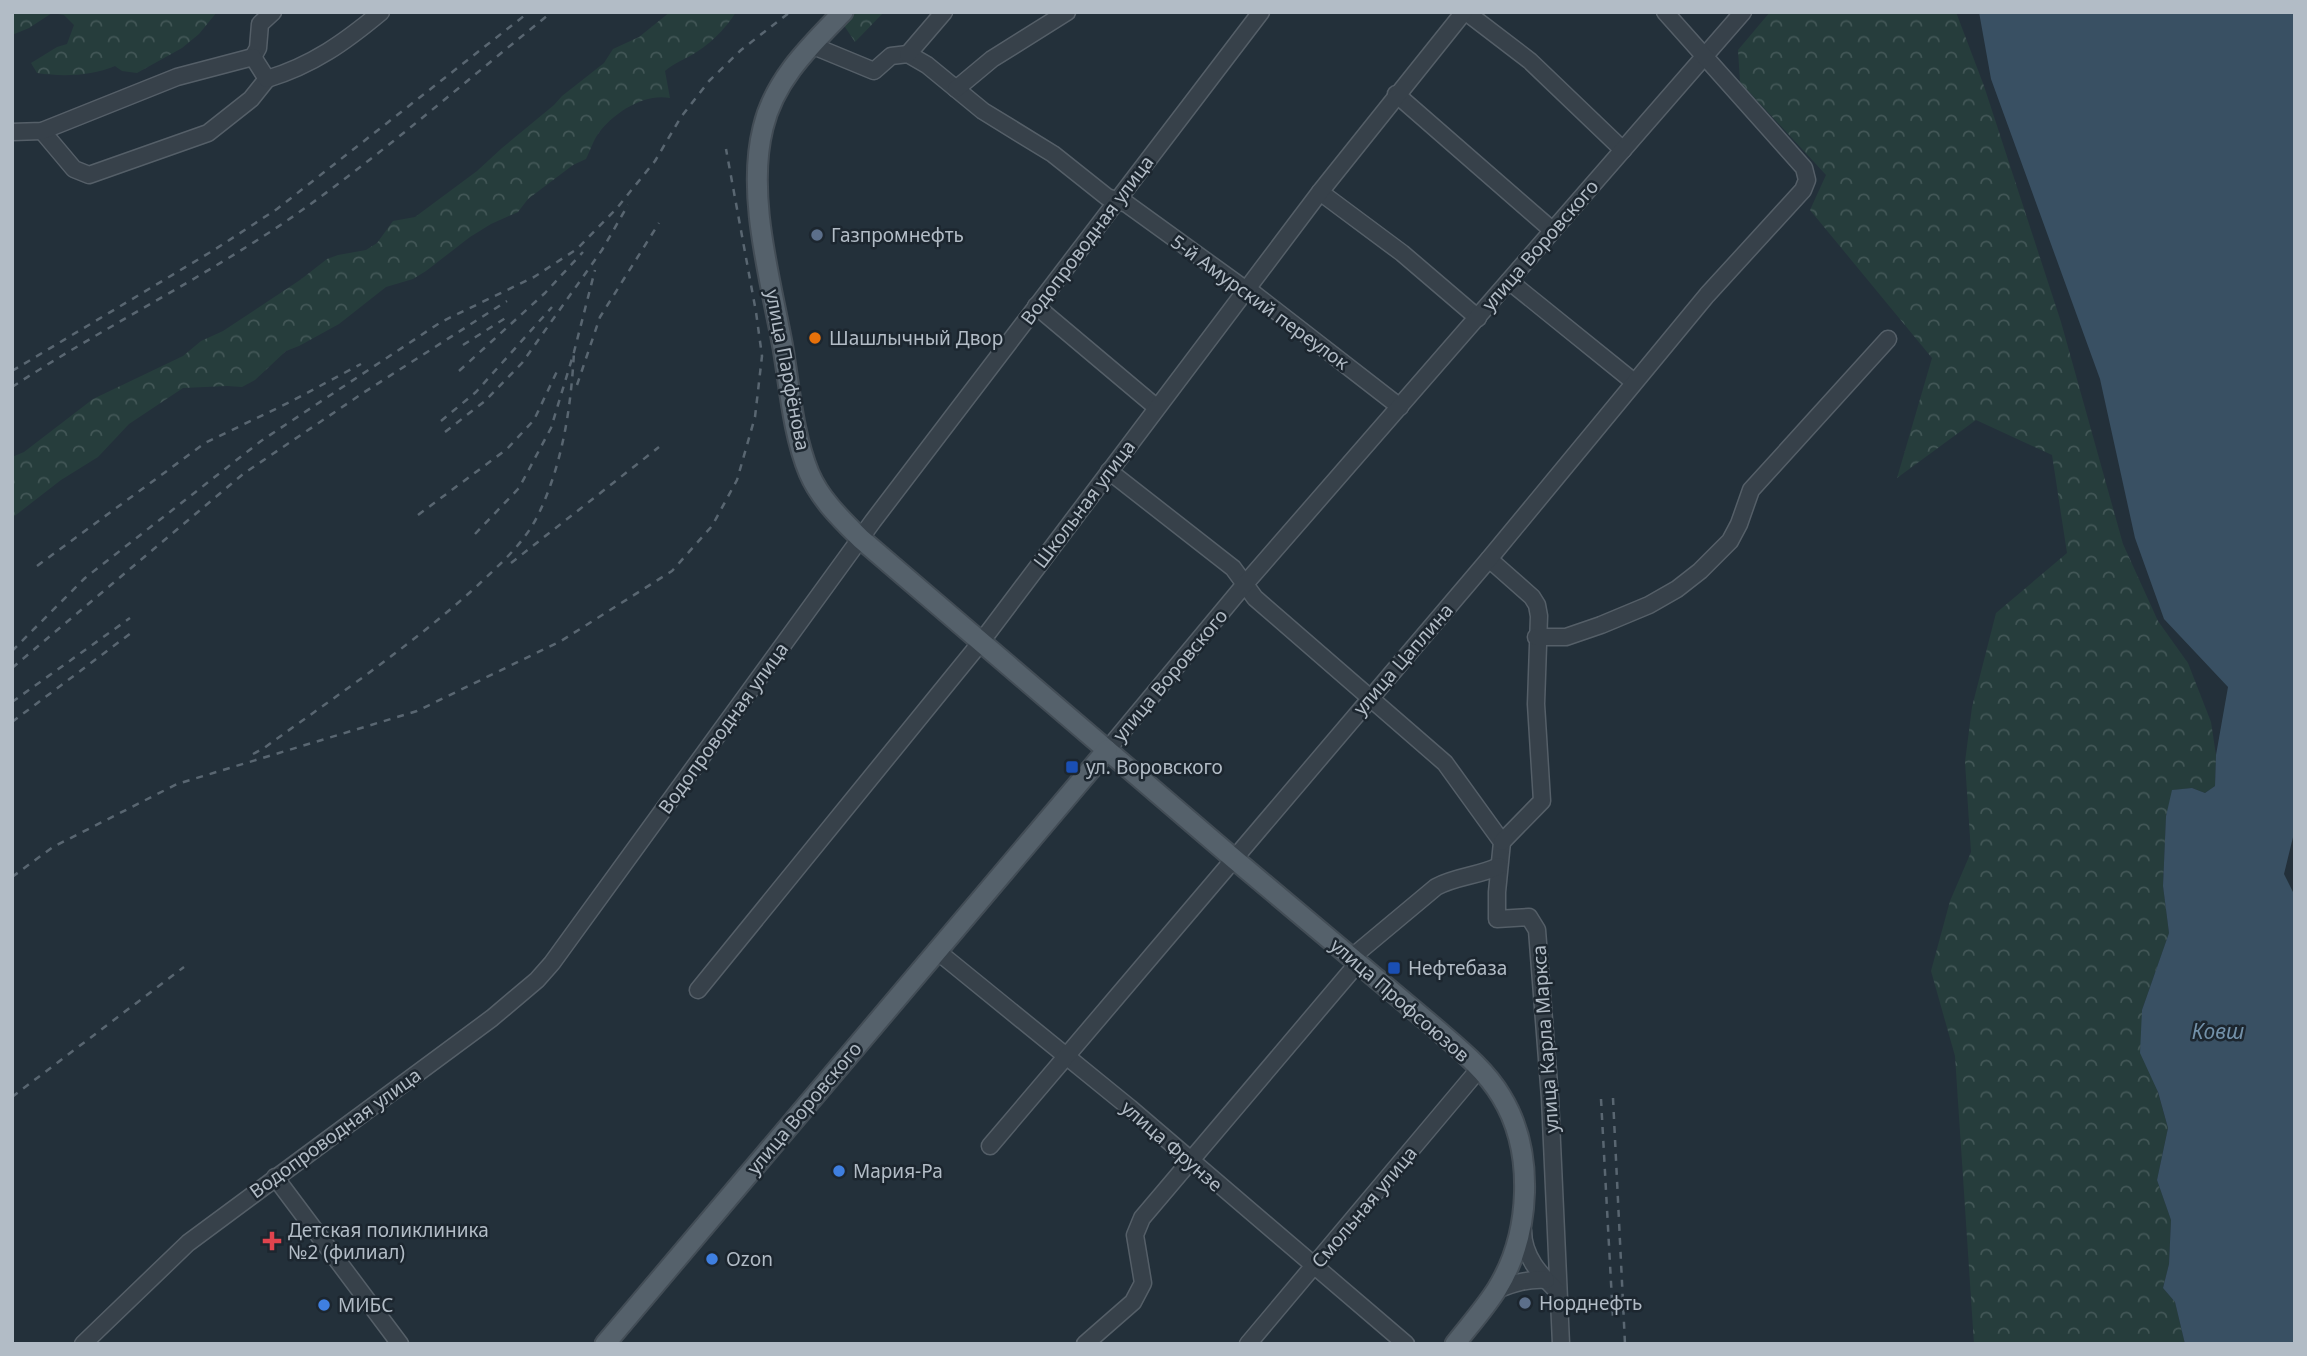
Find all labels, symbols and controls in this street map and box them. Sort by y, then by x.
street label: Водопроводная улица [1015,150,1159,330]
street label: улица Воровского [1476,174,1604,316]
place label: Газпромнефть [831,222,964,248]
marker: Газпромнефть [809,227,825,243]
street label: 5-й Амурский переулок [1166,228,1354,376]
street label: улица Парфёнова [760,287,816,453]
place label: Шашлычный Двор [829,325,1003,351]
marker: Шашлычный Двор [807,330,823,346]
street label: Школьная улица [1027,435,1141,573]
street label: улица Цаплина [1347,598,1459,720]
street label: улица Воровского [1107,603,1233,747]
street label: Водопроводная улица [652,637,794,819]
place label: ул. Воровского [1086,754,1223,780]
marker: ул. Воровского [1064,759,1080,775]
street label: улица Профсоюзов [1325,932,1475,1068]
street label: улица Карла Маркса [1525,944,1565,1134]
place label: Нефтебаза [1408,955,1507,981]
marker: Нефтебаза [1386,960,1402,976]
water label: Ковш [2192,1017,2244,1045]
street label: улица Воровского [741,1036,867,1180]
street label: Водопроводная улица [244,1062,426,1204]
street label: улица Фрунзе [1116,1095,1228,1197]
street label: Смольная улица [1305,1141,1423,1273]
place label: Мария-Ра [853,1158,943,1184]
marker: Мария-Ра [831,1163,847,1179]
place label: Детская поликлиника №2 (филиал) [288,1217,489,1265]
marker: Детская поликлиника №2 (филиал) [262,1231,282,1251]
place label: Ozon [726,1246,773,1272]
marker: Ozon [704,1251,720,1267]
place label: Норднефть [1539,1290,1642,1316]
place label: МИБС [338,1292,393,1318]
marker: Норднефть [1517,1295,1533,1311]
marker: МИБС [316,1297,332,1313]

